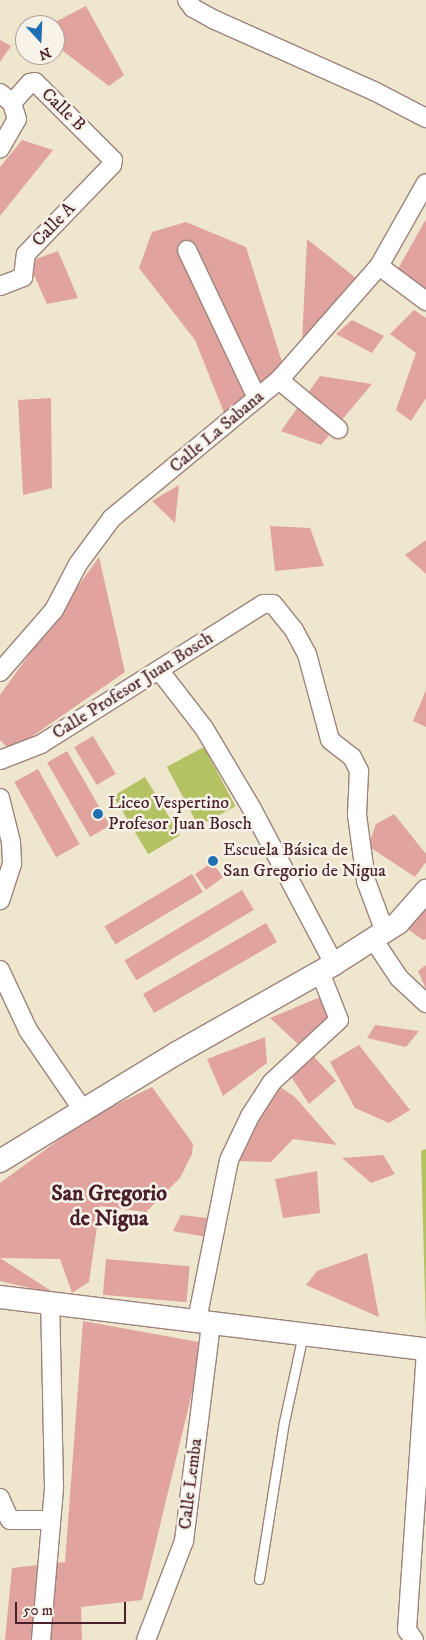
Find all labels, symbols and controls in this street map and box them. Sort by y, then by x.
north arrow [15,15,65,65]
text: N [36,43,53,64]
street label: Calle B [36,84,90,136]
street label: Calle A [28,198,80,252]
street label: Calle La Sabana [165,386,269,478]
street label: Calle Profesor Juan Bosch [49,628,217,744]
place label: Liceo Vespertino Profesor Juan Bosch [108,793,252,836]
marker: Liceo Vespertino Profesor Juan Bosch [92,808,104,820]
place label: Escuela Básica de San Gregorio de Nigua [223,840,386,882]
marker: Escuela Básica de San Gregorio de Nigua [207,855,219,867]
district label: San Gregorio de Nigua [51,1180,167,1232]
street label: Calle Lemba [175,1437,207,1531]
scale bar [18,1592,129,1624]
text: 50 m [23,1601,53,1620]

